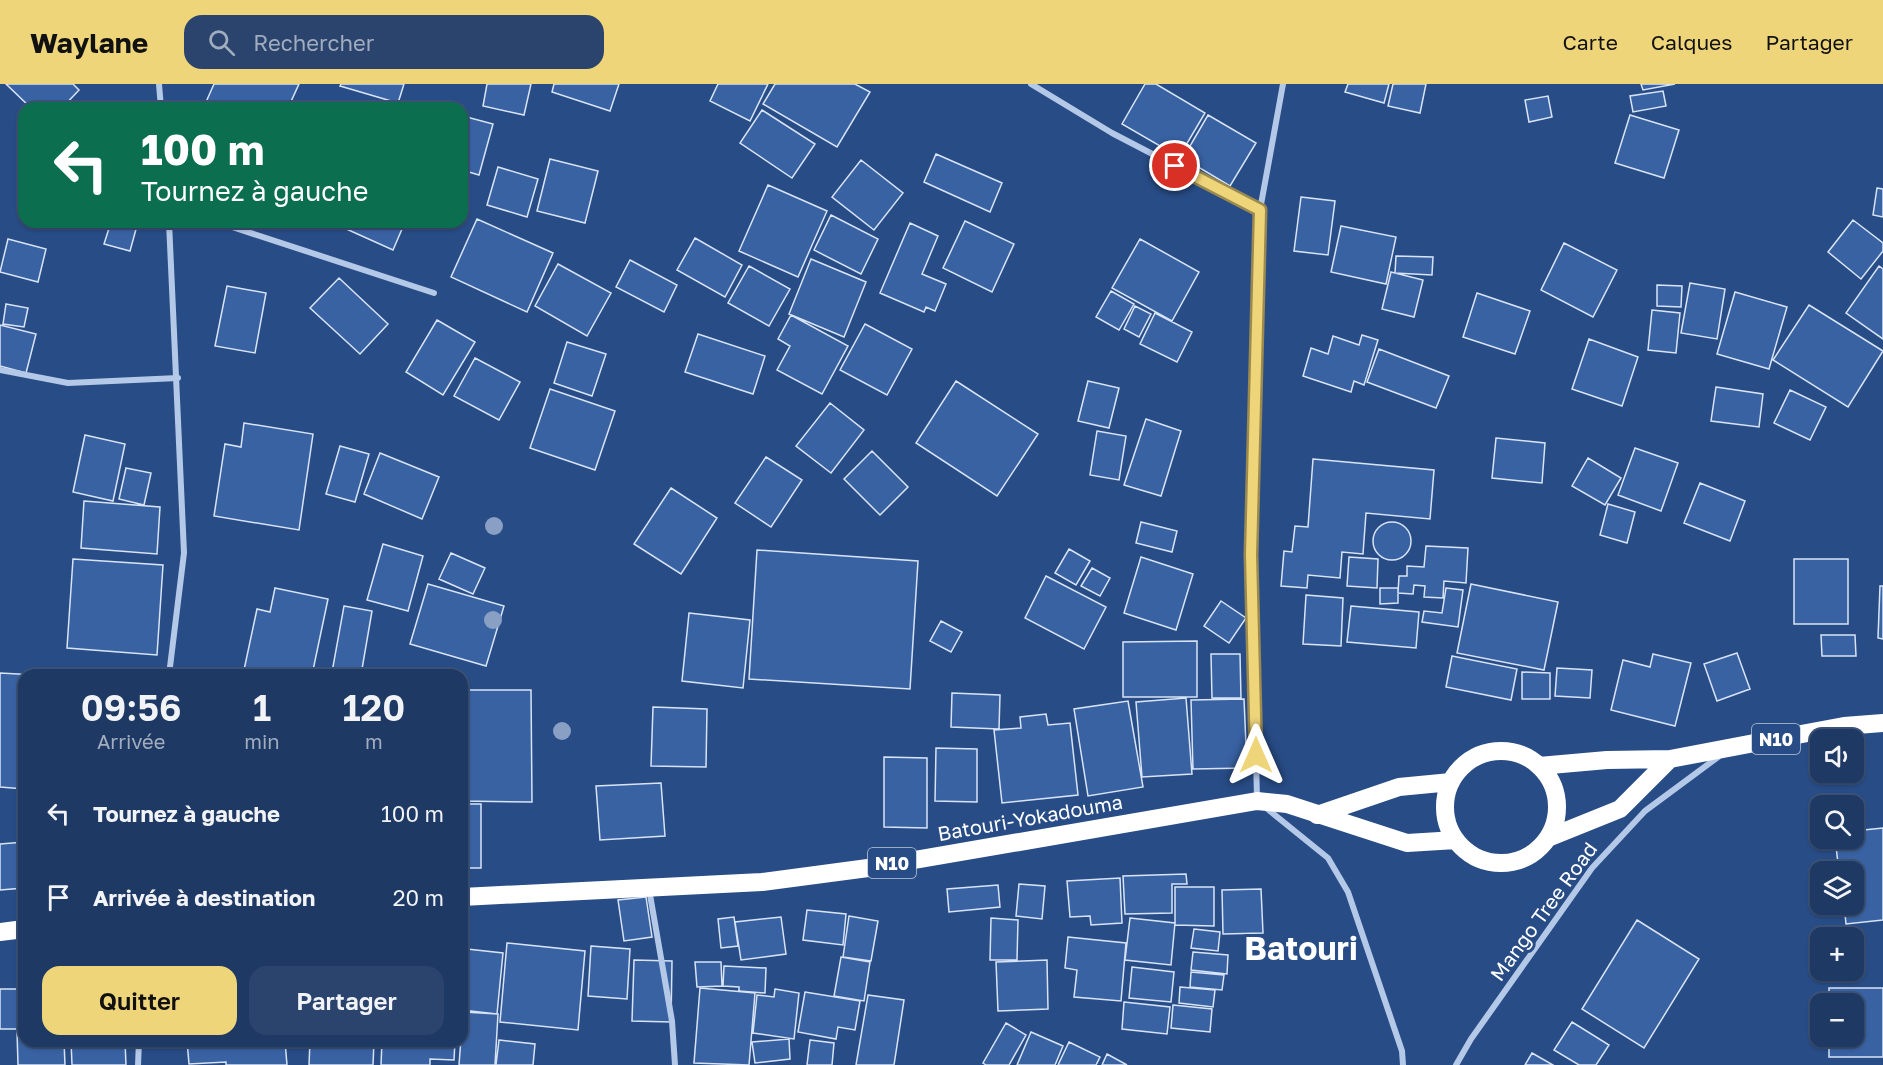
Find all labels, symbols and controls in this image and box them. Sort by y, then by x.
search box [184,15,604,69]
text: Waylane [30,26,148,59]
icon: search [205,26,238,59]
text: Rechercher [253,29,374,56]
text: Carte [1562,29,1618,55]
text: Calques [1651,29,1732,55]
text: Partager [1765,29,1853,55]
text: 100 m [141,124,264,174]
icon: left [42,126,120,204]
pin [1149,140,1200,191]
icon: arrive [1158,149,1191,182]
text: Tournez à gauche [141,175,368,207]
text: 09:56 [81,686,181,729]
text: 1 [253,686,271,729]
text: 120 [342,686,405,729]
position arrow [1224,723,1288,787]
road number: N10 [1752,724,1800,754]
text: Arrivée [97,729,165,753]
text: min [244,729,280,753]
text: m [365,729,383,753]
map controls [1810,729,1864,1047]
button: sound [1810,729,1864,783]
street label: Batouri-Yokadouma [936,789,1124,845]
button: search [1810,795,1864,849]
icon: left [42,797,75,830]
text: Tournez à gauche [93,800,280,827]
text: 100 m [381,800,444,827]
street label: Mango Tree Road [1485,837,1601,985]
road number: N10 [868,848,916,878]
button: layers [1810,861,1864,915]
icon: arrive [42,881,75,914]
text: Arrivée à destination [93,884,315,911]
text: 20 m [393,884,444,911]
button: + [1810,927,1864,981]
district label: Batouri [1244,929,1358,967]
button: Quitter [42,966,237,1035]
button: Partager [249,966,444,1035]
button: − [1810,993,1864,1047]

